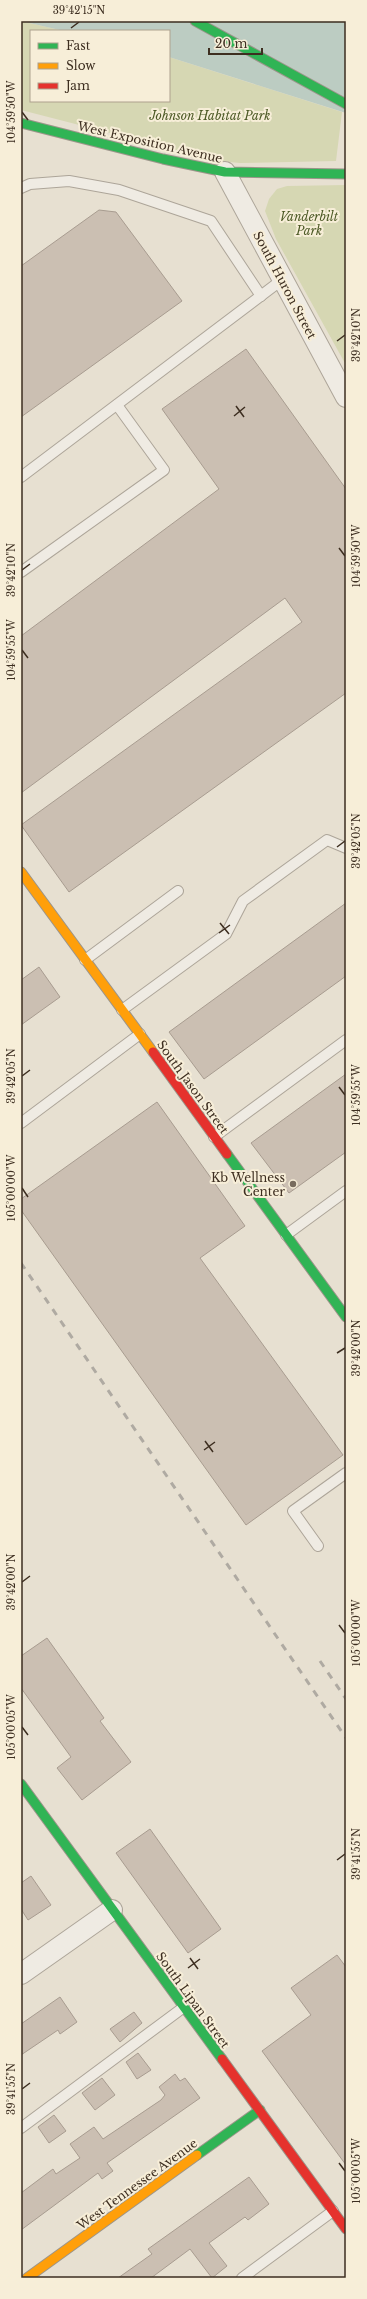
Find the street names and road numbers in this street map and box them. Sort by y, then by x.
street label: West Exposition Avenue [75,118,224,166]
street label: South Huron Street [250,228,320,342]
street label: South Jason Street [154,1037,232,1137]
street label: South Lipan Street [153,1949,233,2051]
street label: West Tennessee Avenue [73,2135,200,2233]

